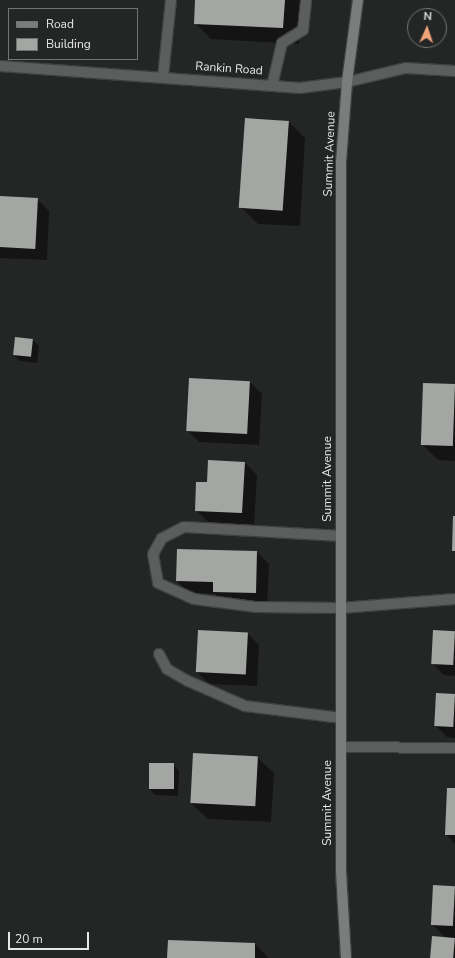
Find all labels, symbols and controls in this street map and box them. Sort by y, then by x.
legend [8,8,138,60]
north arrow [407,8,447,48]
text: N [423,9,432,24]
text: Road [46,16,74,32]
text: Building [46,36,91,52]
street label: Rankin Road [195,59,263,79]
street label: Summit Avenue [321,111,339,197]
street label: Summit Avenue [321,436,335,522]
street label: Summit Avenue [321,760,335,846]
scale bar [10,924,91,950]
text: 20 m [15,931,43,947]

